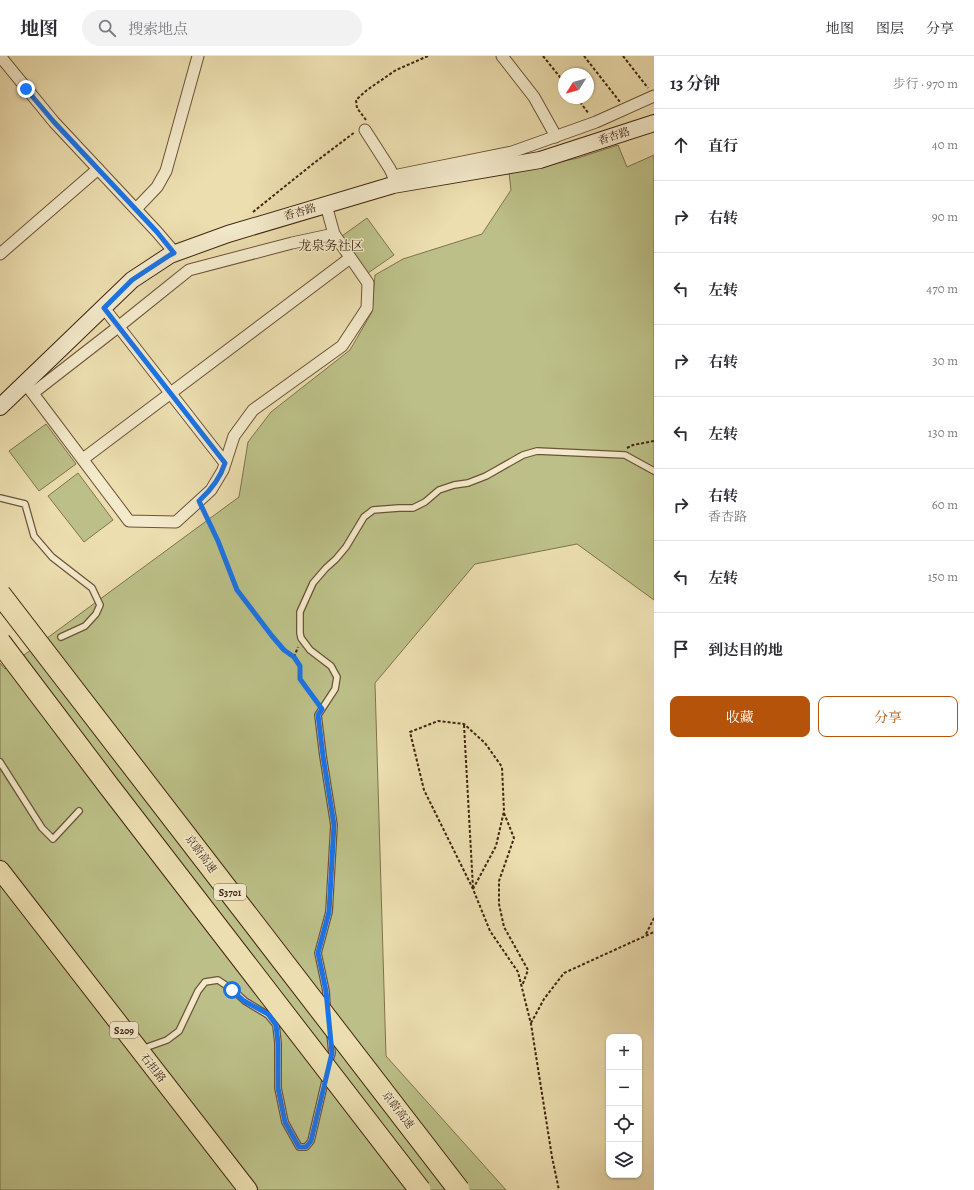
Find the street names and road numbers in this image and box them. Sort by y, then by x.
street label: 香杏路 [596,124,632,148]
street label: 香杏路 [282,200,318,224]
street label: 京蔚高速 [182,832,220,876]
road number: S3701 [214,884,246,900]
road number: S209 [110,1022,138,1038]
street label: 石担路 [137,1050,169,1086]
street label: 京蔚高速 [379,1088,417,1132]

